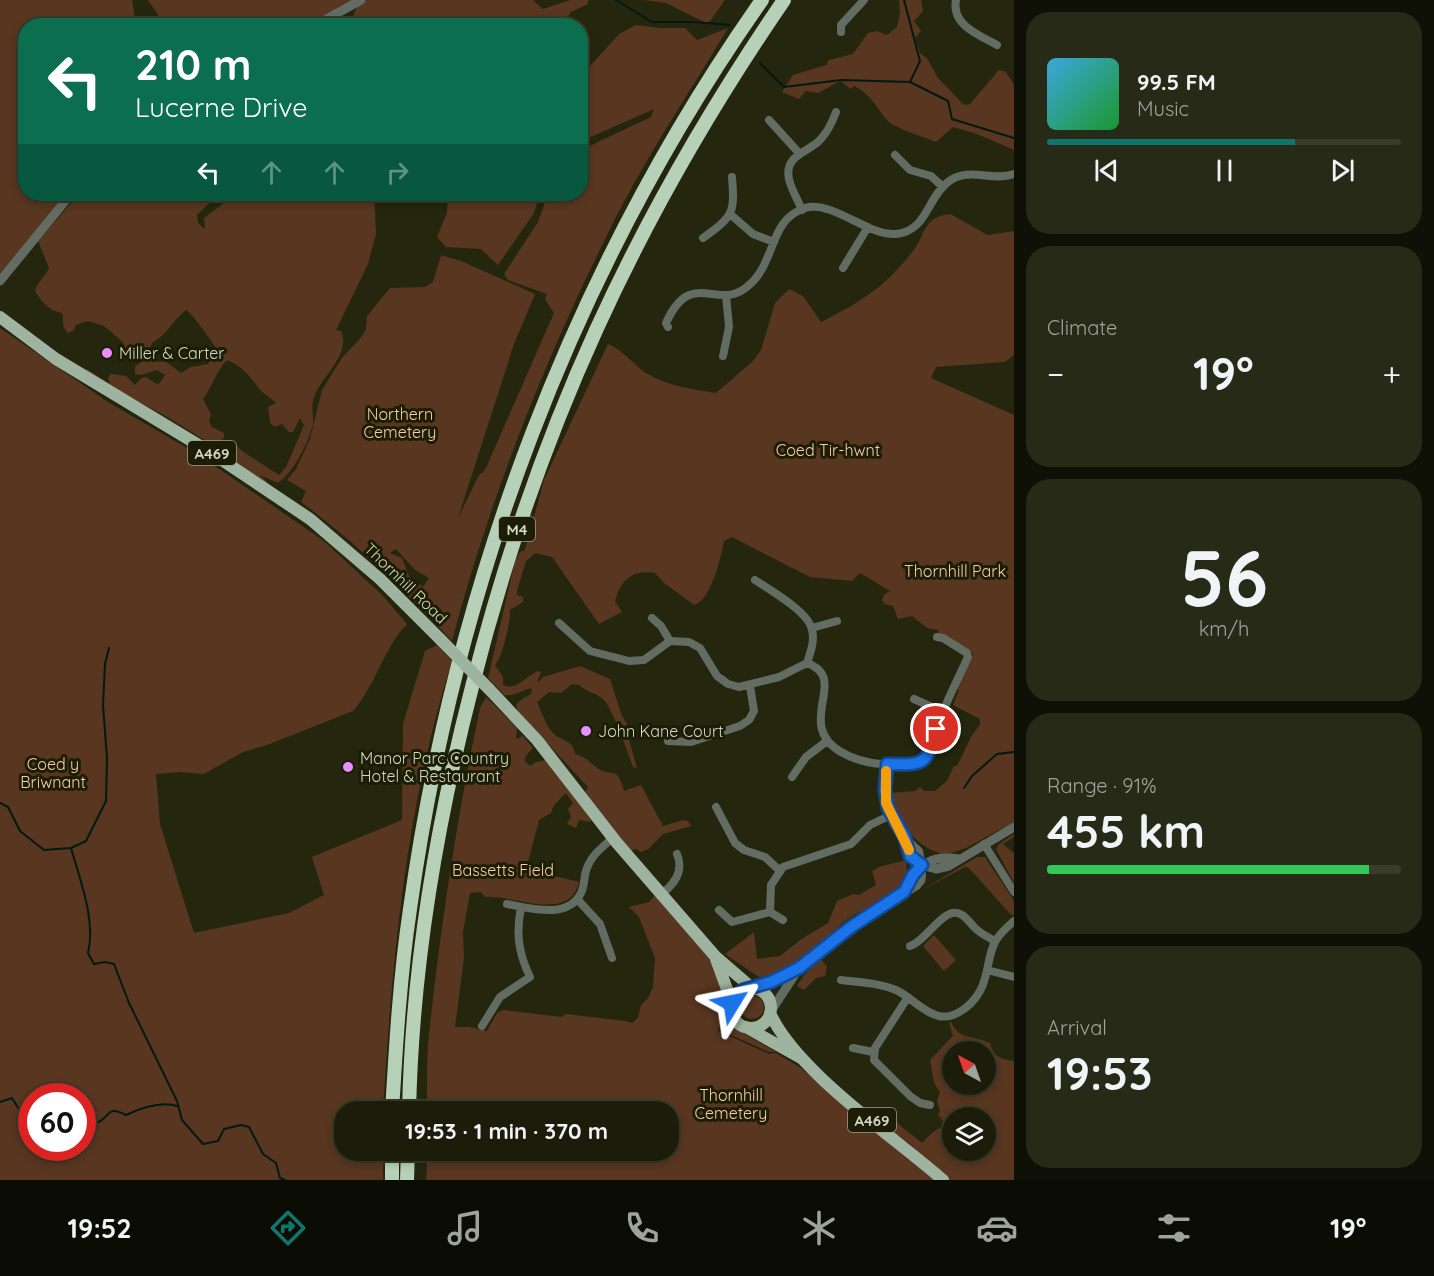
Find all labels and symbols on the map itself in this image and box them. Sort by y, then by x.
place label: Miller & Carter [119,343,225,363]
marker: Miller & Carter [100,346,114,360]
park label: Northern Cemetery [364,404,436,442]
park label: Coed Tir-hwnt [776,440,880,460]
road number: A469 [188,441,236,465]
road number: M4 [499,517,535,541]
street label: Thornhill Road [360,538,452,628]
park label: Thornhill Park [904,561,1006,581]
pin [910,703,961,754]
place label: John Kane Court [598,721,723,741]
marker: John Kane Court [579,724,593,738]
place label: Manor Parc Country Hotel & Restaurant [360,748,509,786]
park label: Coed y Briwnant [20,754,86,792]
marker: Manor Parc Country Hotel & Restaurant [341,760,355,774]
park label: Bassetts Field [452,860,554,880]
position arrow [700,971,764,1035]
north arrow [942,1041,996,1095]
speed limit sign: 60 [18,1083,96,1161]
park label: Thornhill Cemetery [695,1085,767,1123]
road number: A469 [848,1108,896,1132]

